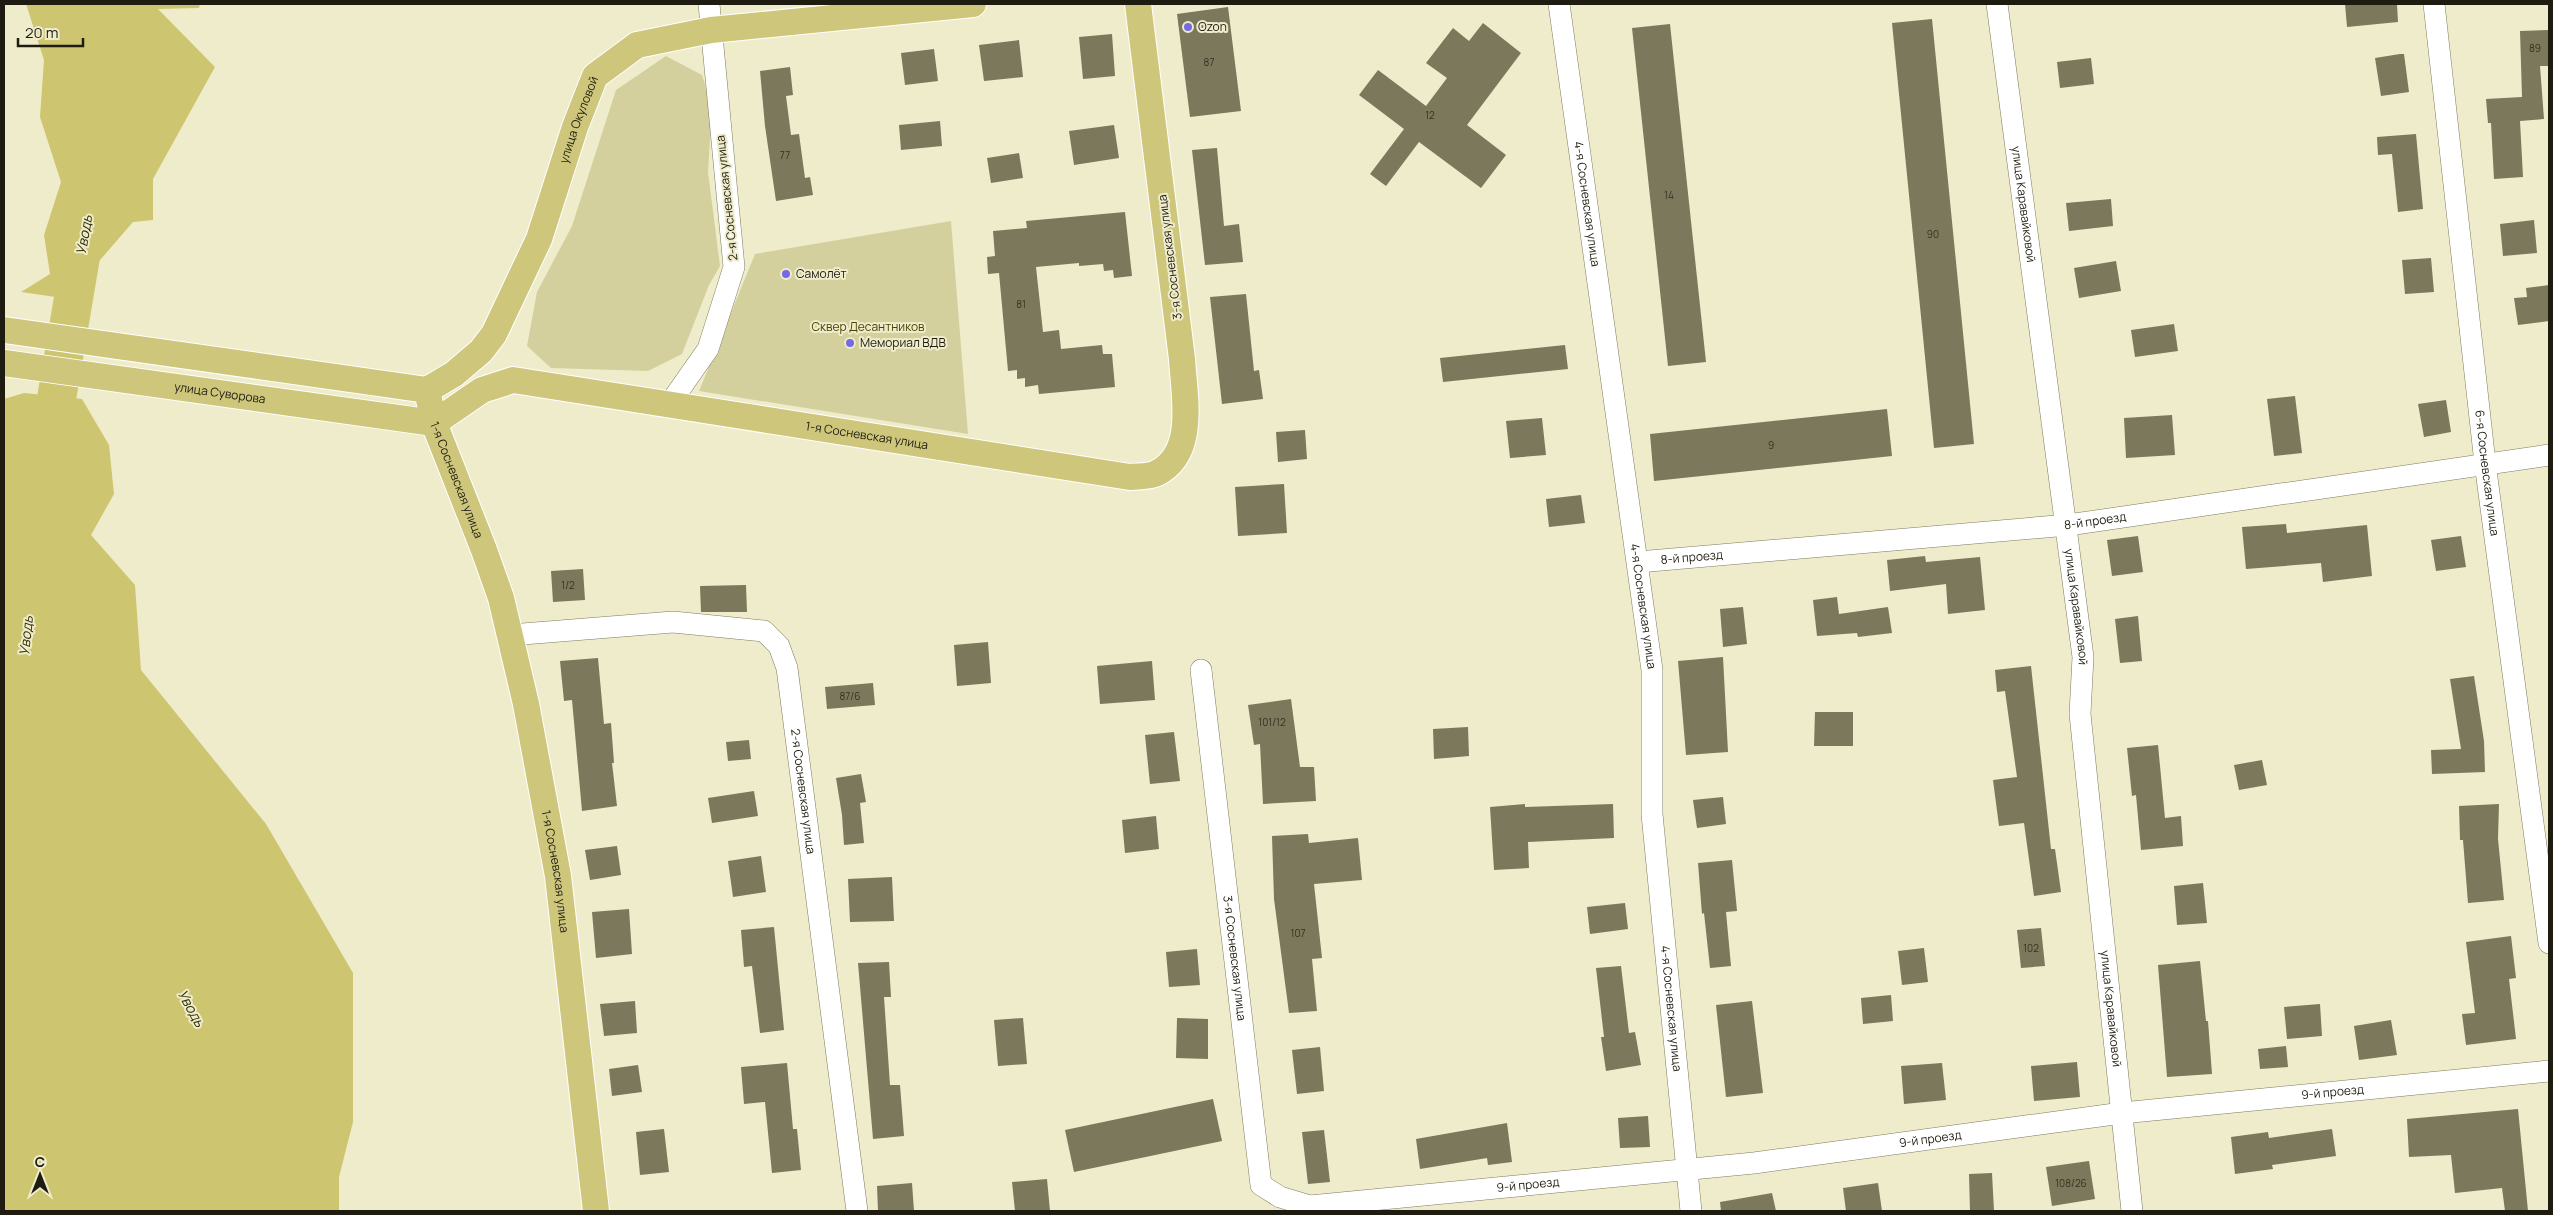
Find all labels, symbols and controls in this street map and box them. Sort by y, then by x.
scale bar [18,15,82,47]
place label: Ozon [1198,18,1227,35]
marker: Ozon [1182,21,1194,33]
text: 20 m [25,22,58,43]
house number: 89 [2529,41,2541,55]
house number: 87 [1204,55,1214,69]
street label: улица Окуловой [555,74,602,165]
house number: 12 [1425,108,1435,122]
street label: 2-я Сосневская улица [711,135,742,262]
street label: 4-я Сосневская улица [1570,140,1605,268]
street label: улица Каравайковой [2008,145,2040,263]
house number: 77 [780,148,790,162]
house number: 14 [1664,188,1674,202]
street label: 3-я Сосневская улица [1153,194,1186,321]
water label: Уводь [71,213,96,256]
house number: 90 [1927,227,1939,241]
place label: Самолёт [796,265,847,282]
marker: Самолёт [780,268,792,280]
house number: 81 [1016,297,1026,311]
park label: Сквер Десантников [811,318,925,335]
place label: Мемориал ВДВ [860,334,946,351]
marker: Мемориал ВДВ [844,337,856,349]
street label: улица Суворова [173,378,267,407]
street label: 6-я Сосневская улица [2471,409,2504,537]
street label: 1-я Сосневская улица [804,417,929,453]
street label: 1-я Сосневская улица [426,419,488,541]
house number: 9 [1768,438,1774,452]
street label: 8-й проезд [2063,508,2127,533]
street label: 4-я Сосневская улица [1626,542,1661,670]
street label: 8-й проезд [1660,546,1724,568]
street label: улица Каравайковой [2061,548,2092,665]
house number: 1/2 [561,578,575,592]
water label: Уводь [14,614,37,657]
house number: 87/6 [840,689,860,703]
house number: 101/12 [1258,715,1286,729]
street label: 2-я Сосневская улица [787,728,820,855]
street label: 1-я Сосневская улица [538,809,573,934]
street label: 3-я Сосневская улица [1219,894,1251,1021]
house number: 107 [1290,926,1306,940]
house number: 102 [2023,941,2039,955]
street label: 4-я Сосневская улица [1657,945,1686,1072]
street label: улица Каравайковой [2097,949,2126,1068]
water label: Уводь [173,986,210,1030]
street label: 9-й проезд [2300,1080,2365,1103]
street label: 9-й проезд [1898,1126,1963,1151]
north arrow [15,1150,65,1200]
text: С [35,1152,45,1171]
street label: 9-й проезд [1496,1173,1560,1196]
house number: 108/26 [2055,1176,2087,1190]

